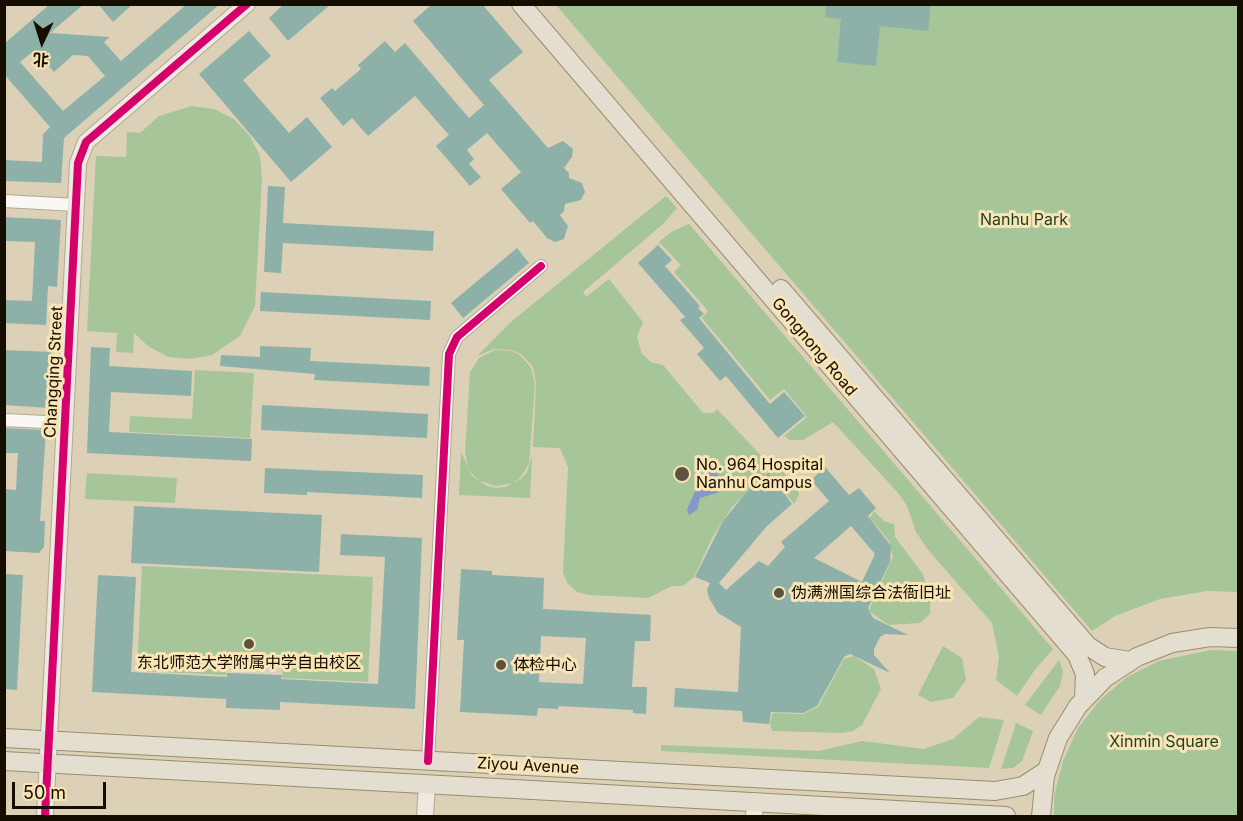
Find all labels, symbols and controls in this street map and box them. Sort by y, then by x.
north arrow [12,12,72,72]
text: 北 [32,49,49,70]
park label: Nanhu Park [980,210,1068,230]
street label: Gongnong Road [767,294,861,400]
street label: Changqing Street [41,306,67,438]
place label: No. 964 Hospital Nanhu Campus [696,455,823,493]
marker: No. 964 Hospital Nanhu Campus [673,465,691,483]
place label: 伪满洲国综合法衙旧址 [791,583,951,603]
marker: 伪满洲国综合法衙旧址 [772,586,786,600]
marker: 东北师范大学附属中学自由校区 [242,637,256,651]
place label: 东北师范大学附属中学自由校区 [137,653,361,673]
place label: 体检中心 [513,655,577,675]
marker: 体检中心 [494,658,508,672]
park label: Xinmin Square [1109,732,1219,752]
street label: Ziyou Avenue [476,754,580,778]
scale bar [15,770,110,808]
text: 50 m [23,782,66,803]

